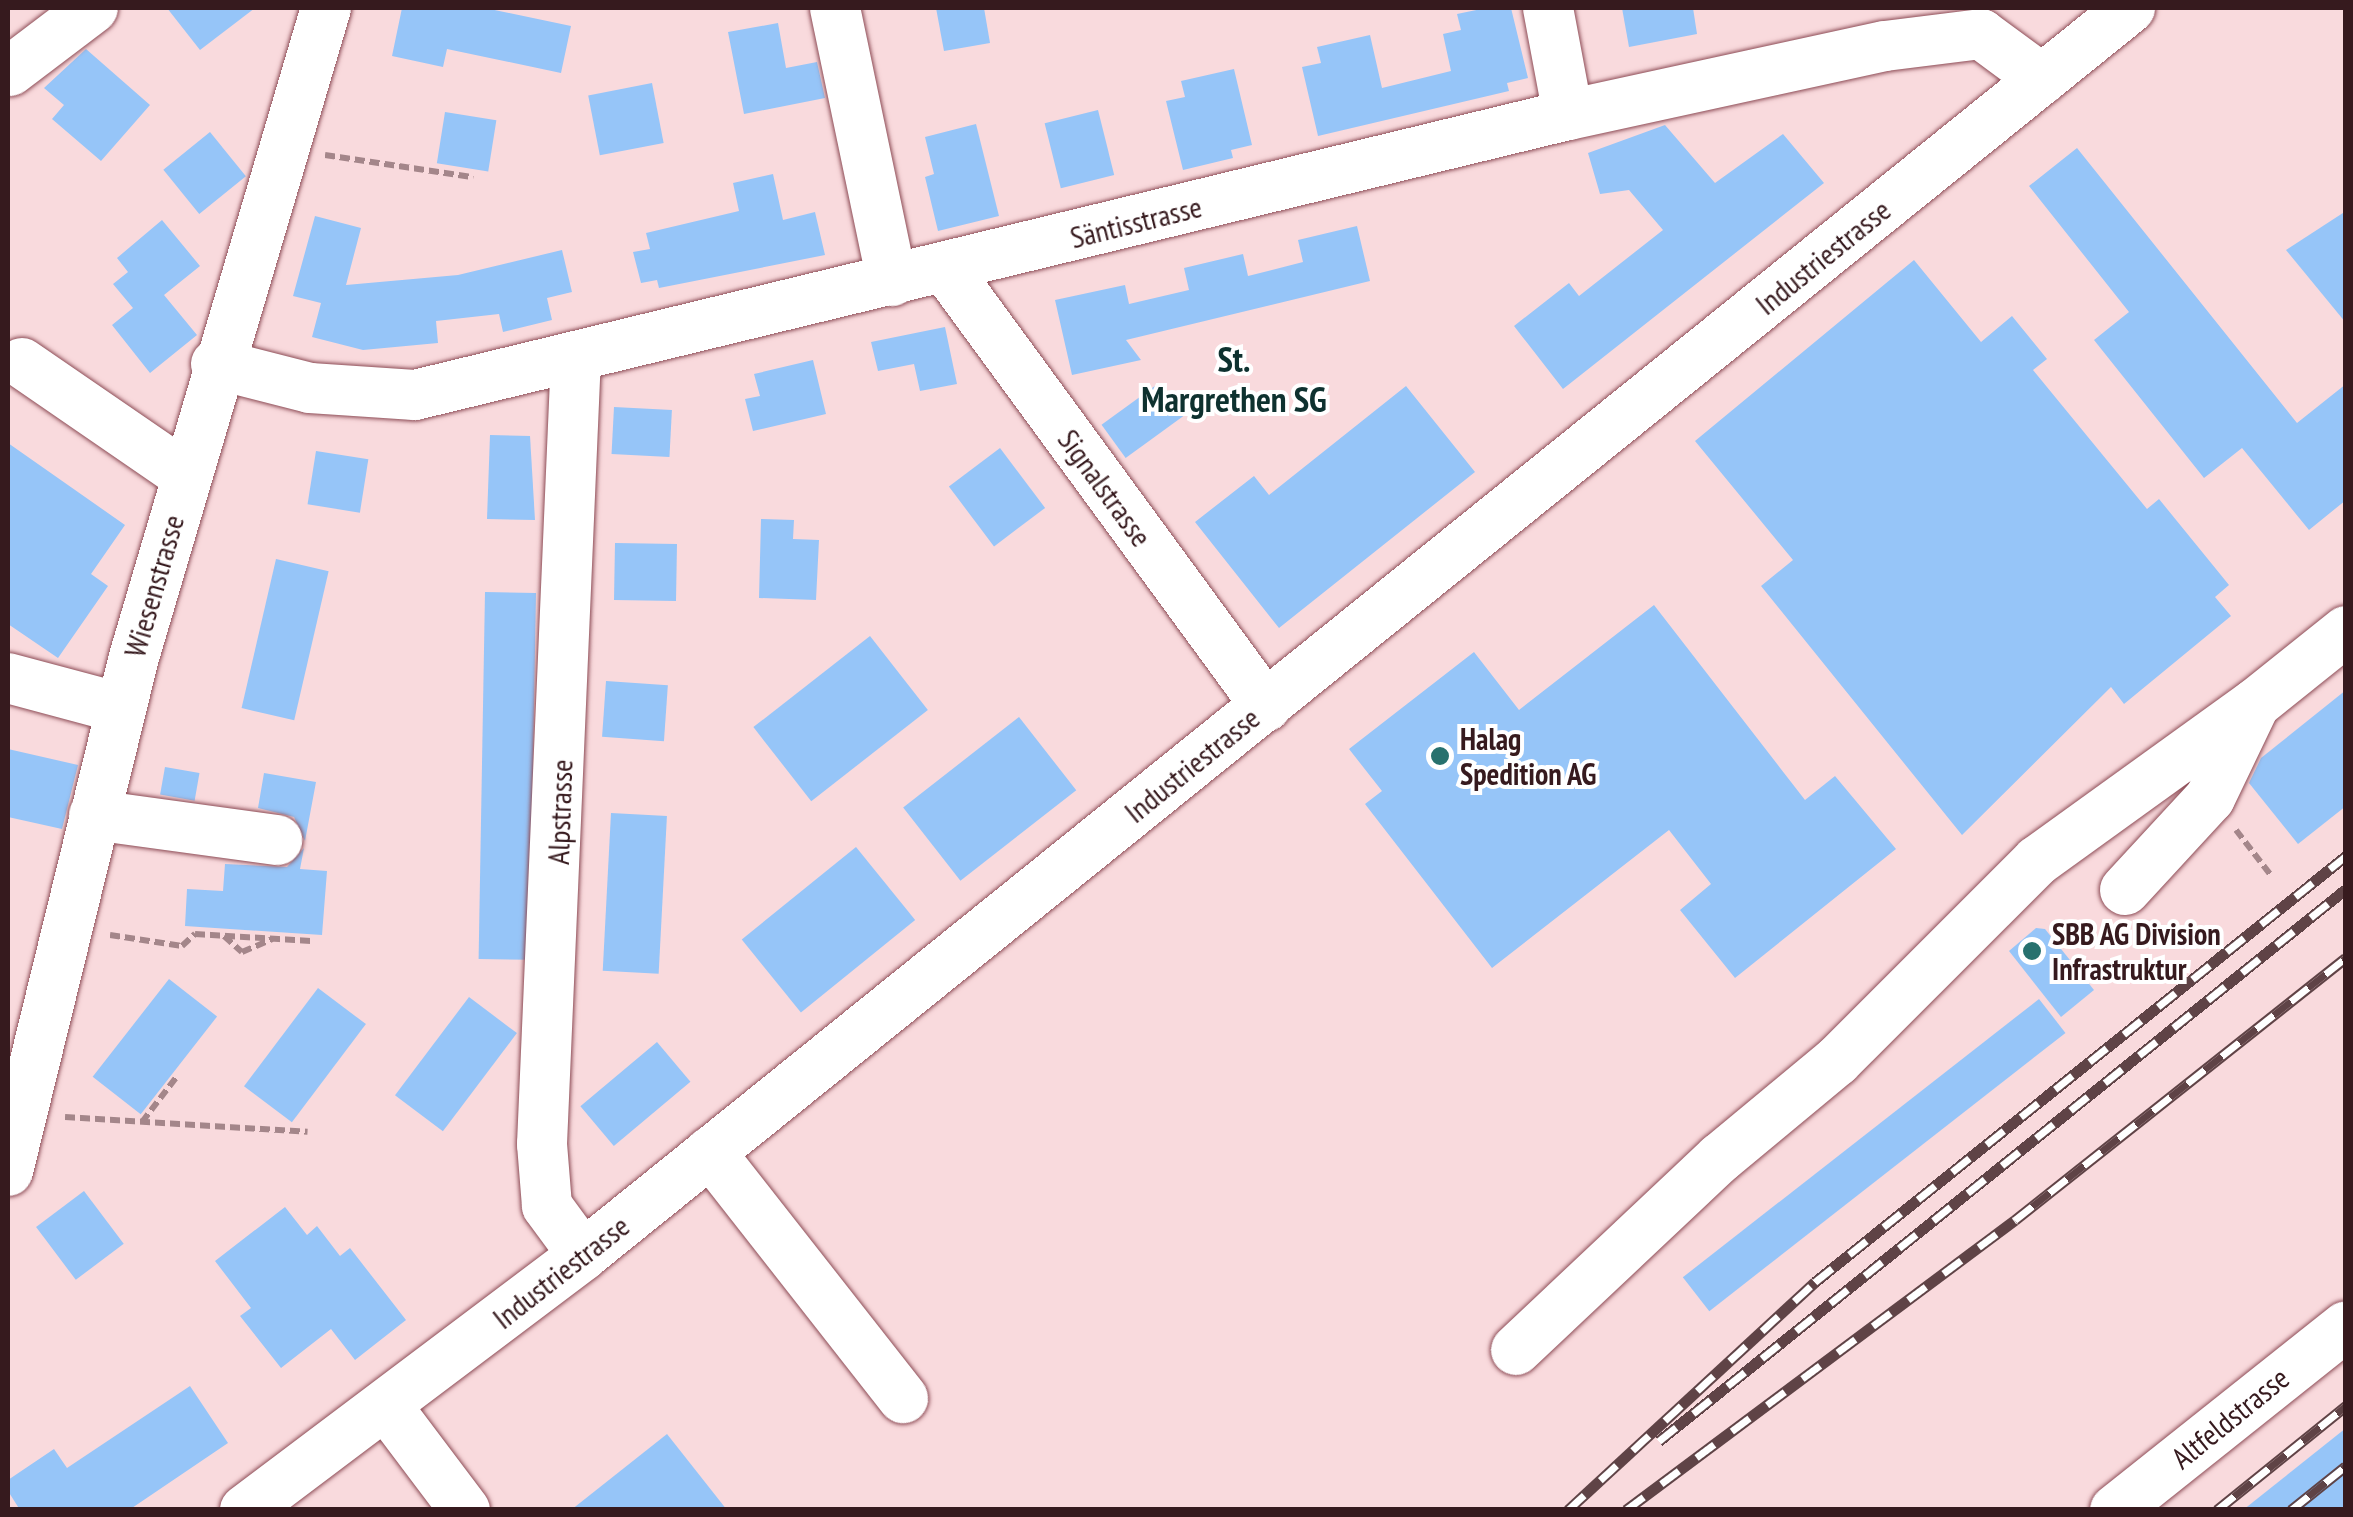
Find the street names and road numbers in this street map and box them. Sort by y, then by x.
street label: Säntisstrasse [1067,188,1205,256]
street label: Industriestrasse [1748,192,1898,322]
street label: Signalstrasse [1051,423,1159,553]
street label: Wiesenstrasse [117,511,191,661]
street label: Industriestrasse [1117,700,1267,830]
street label: Alpstrasse [540,759,580,865]
street label: Industriestrasse [486,1208,636,1336]
street label: Altfeldstrasse [2164,1360,2296,1476]

